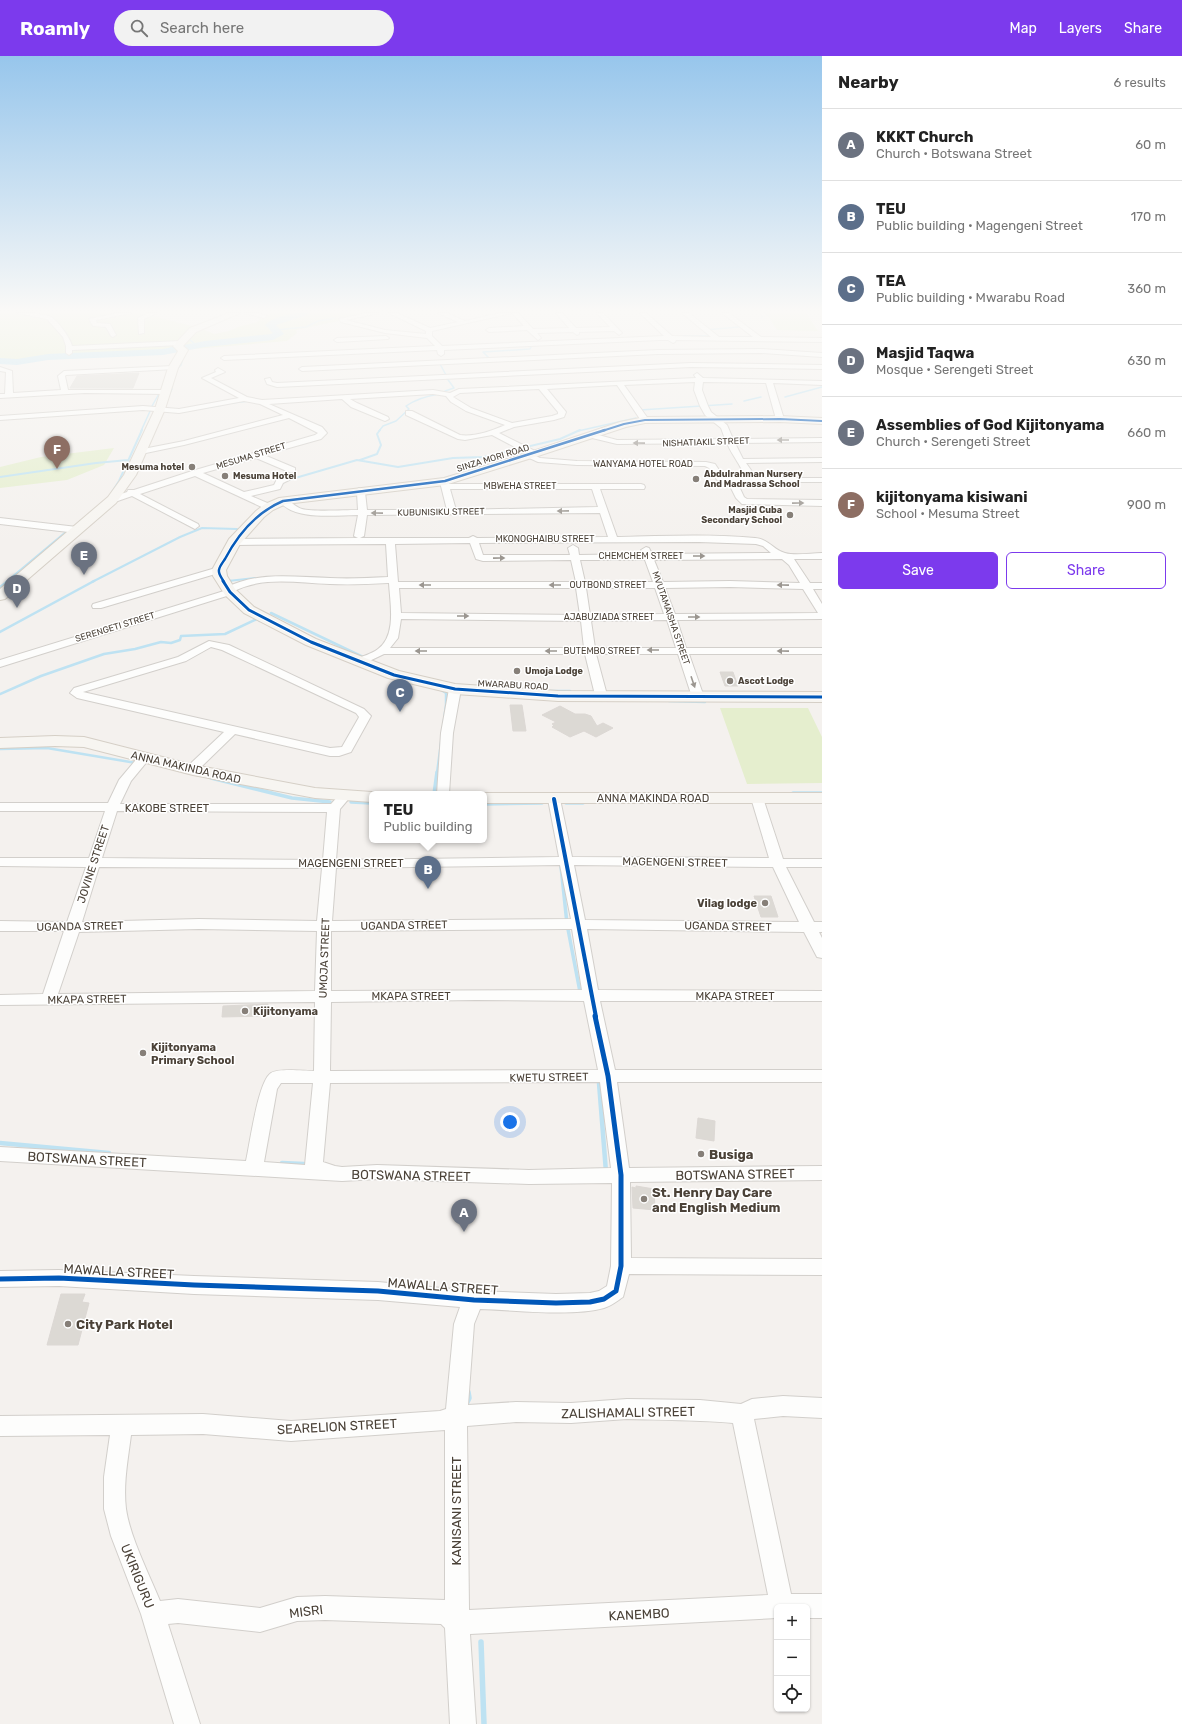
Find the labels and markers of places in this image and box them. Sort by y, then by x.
pin: F [44,436,70,469]
place label: Mesuma hotel [122,462,184,472]
marker: Mesuma hotel [187,462,197,472]
place label: Abdulrahman Nursery And Madrassa School [704,469,803,489]
marker: Mesuma Hotel [220,471,230,481]
place label: Mesuma Hotel [233,471,297,481]
marker: Abdulrahman Nursery And Madrassa School [691,474,701,484]
place label: Masjid Cuba Secondary School [701,505,782,525]
marker: Masjid Cuba Secondary School [785,510,795,520]
pin: E [71,542,97,575]
pin: D [4,575,30,608]
marker: Umoja Lodge [512,666,522,676]
place label: Umoja Lodge [525,666,583,677]
marker: Ascot Lodge [725,676,735,686]
place label: Ascot Lodge [738,676,795,687]
pin: C [387,679,413,712]
pin: B [415,856,441,889]
place label: Vilag lodge [697,897,757,910]
marker: Vilag lodge [760,898,770,908]
place label: Kijitonyama [253,1005,318,1018]
marker: Kijitonyama [240,1006,250,1016]
place label: Kijitonyama Primary School [151,1041,234,1067]
marker: Kijitonyama Primary School [138,1048,148,1058]
place label: Busiga [709,1147,753,1162]
marker: Busiga [696,1149,706,1159]
place label: St. Henry Day Care and English Medium [652,1185,780,1215]
marker: St. Henry Day Care and English Medium [639,1194,649,1204]
pin: A [451,1199,477,1232]
place label: City Park Hotel [76,1317,173,1332]
marker: City Park Hotel [63,1319,73,1329]

